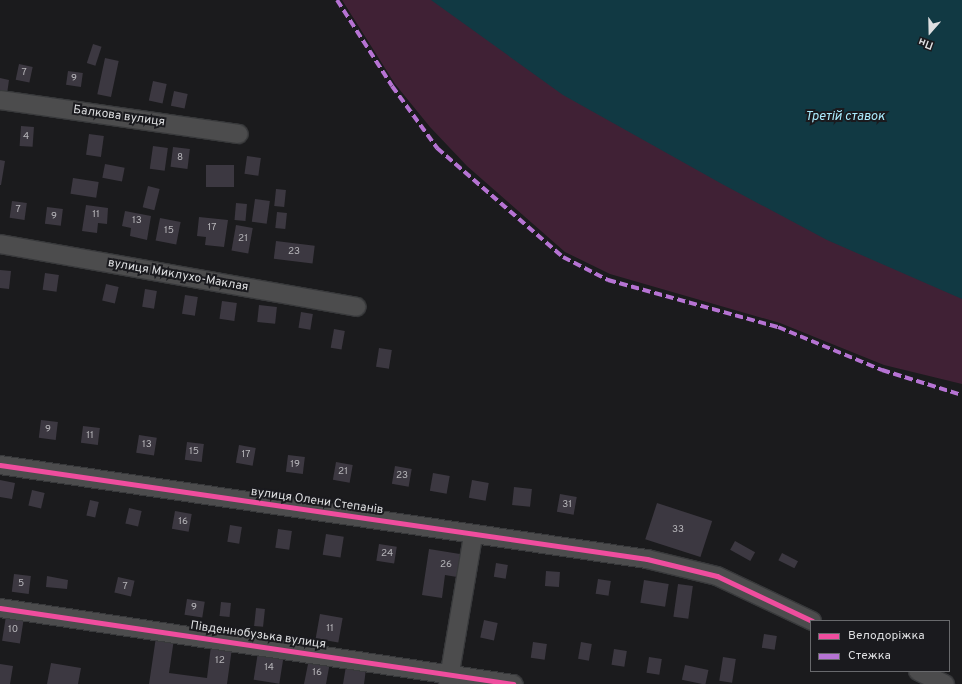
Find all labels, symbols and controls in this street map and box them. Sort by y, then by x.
north arrow [910,12,950,52]
text: Пн [917,34,935,52]
house number: 7 [21,67,27,79]
house number: 9 [71,73,77,85]
street label: Балкова вулиця [72,103,166,131]
water label: Третій ставок [805,109,885,125]
house number: 4 [23,131,29,143]
house number: 8 [177,152,183,164]
house number: 7 [15,204,21,216]
house number: 11 [92,209,100,221]
house number: 9 [51,211,57,223]
house number: 13 [132,215,142,227]
house number: 17 [208,222,216,234]
house number: 15 [164,225,174,237]
house number: 21 [238,233,248,245]
house number: 23 [288,246,300,258]
street label: вулиця Миклухо-Маклая [107,257,249,295]
house number: 9 [45,424,51,436]
house number: 11 [86,430,94,442]
house number: 13 [142,439,152,451]
house number: 15 [189,446,199,458]
house number: 17 [242,449,250,461]
house number: 19 [290,459,300,471]
house number: 21 [338,466,348,478]
house number: 23 [396,470,408,482]
street label: вулиця Олени Степанів [250,486,384,518]
house number: 31 [562,499,572,511]
house number: 16 [178,516,188,528]
house number: 33 [672,524,684,536]
house number: 24 [381,548,393,560]
house number: 26 [440,559,452,571]
house number: 5 [18,578,24,590]
house number: 7 [122,581,128,593]
house number: 9 [191,602,197,614]
street label: Південнобузька вулиця [189,619,327,653]
legend [810,620,950,672]
house number: 11 [326,623,334,635]
house number: 10 [8,624,18,636]
text: Велодоріжка [848,628,925,644]
text: Стежка [848,648,891,664]
house number: 12 [215,655,225,667]
house number: 14 [264,662,274,674]
house number: 16 [312,667,322,679]

